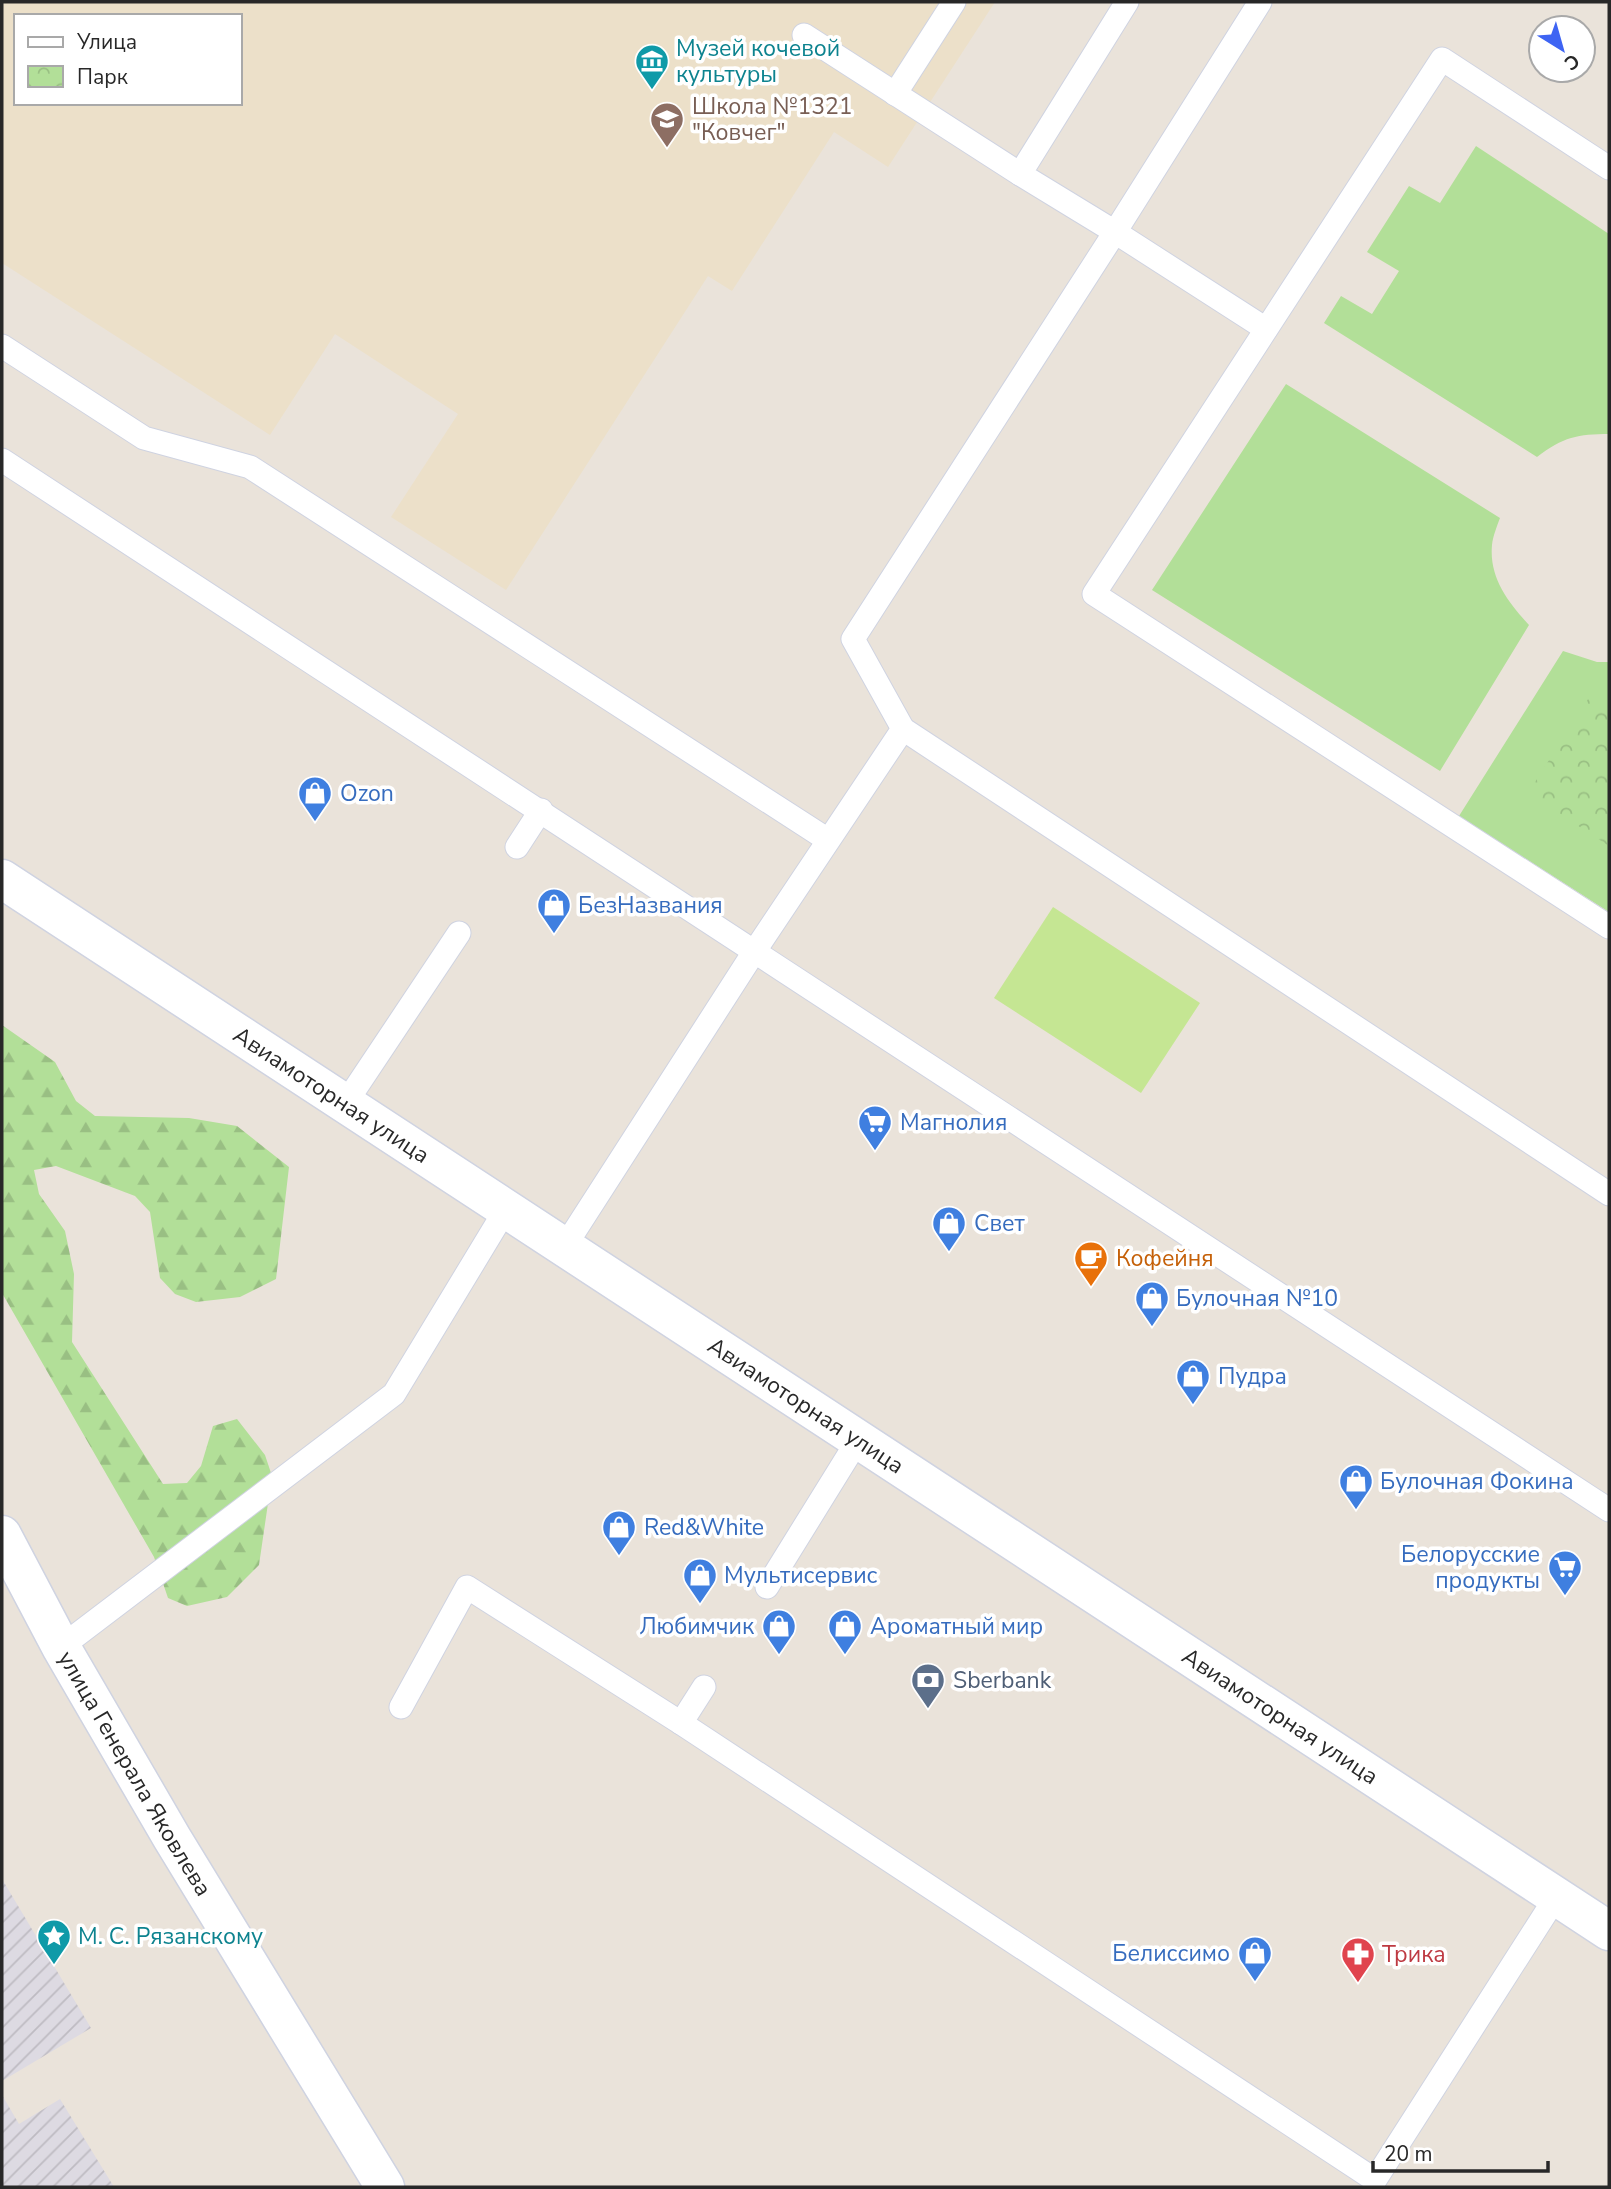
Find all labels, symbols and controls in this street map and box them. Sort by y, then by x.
legend [14,14,242,105]
north arrow [1527,14,1597,84]
text: Улица [76,28,137,56]
place label: Музей кочевой культуры [676,33,840,90]
museum icon: Музей кочевой культуры [633,42,671,91]
text: С [1559,48,1585,76]
text: Парк [77,63,129,91]
place label: Школа №1321 "Ковчег" [692,91,853,148]
school or university icon: Школа №1321 "Ковчег" [648,100,686,149]
shop icon: Ozon [296,774,334,823]
place label: Ozon [340,778,394,809]
shop icon: БезНазвания [535,886,573,935]
place label: БезНазвания [578,890,723,921]
street label: Авиамоторная улица [227,1020,436,1171]
supermarket icon: Магнолия [856,1103,894,1152]
place label: Магнолия [900,1107,1007,1138]
shop icon: Свет [930,1204,968,1253]
place label: Свет [974,1208,1026,1239]
cafe icon: Кофейня [1072,1239,1110,1288]
place label: Кофейня [1116,1243,1214,1274]
shop icon: Булочная №10 [1133,1279,1171,1328]
place label: Булочная №10 [1176,1283,1338,1314]
street label: Авиамоторная улица [702,1330,910,1481]
shop icon: Пудра [1174,1357,1212,1406]
place label: Пудра [1218,1361,1287,1392]
shop icon: Булочная Фокина [1337,1462,1375,1511]
place label: Булочная Фокина [1380,1466,1574,1497]
shop icon: Red&White [600,1508,638,1557]
place label: Red&White [644,1512,764,1543]
place label: Белорусские продукты [1401,1539,1540,1596]
supermarket icon: Белорусские продукты [1546,1548,1584,1597]
shop icon: Мультисервис [681,1556,719,1605]
place label: Мультисервис [724,1560,878,1591]
shop icon: Любимчик [760,1607,798,1656]
shop icon: Ароматный мир [826,1607,864,1656]
place label: Любимчик [639,1611,755,1642]
place label: Ароматный мир [870,1611,1043,1642]
street label: Авиамоторная улица [1176,1641,1384,1792]
street label: улица Генерала Яковлева [50,1645,219,1902]
bank icon: Sberbank [909,1661,947,1710]
place label: Sberbank [953,1665,1052,1696]
place icon: М. С. Рязанскому [35,1917,73,1966]
place label: М. С. Рязанскому [78,1921,263,1952]
shop icon: Белиссимо [1236,1934,1274,1983]
pharmacy icon: Трика [1339,1935,1377,1984]
place label: Белиссимо [1112,1938,1230,1969]
place label: Трика [1382,1939,1446,1970]
scale bar [1373,2130,1548,2174]
text: 20 m [1384,2140,1433,2168]

